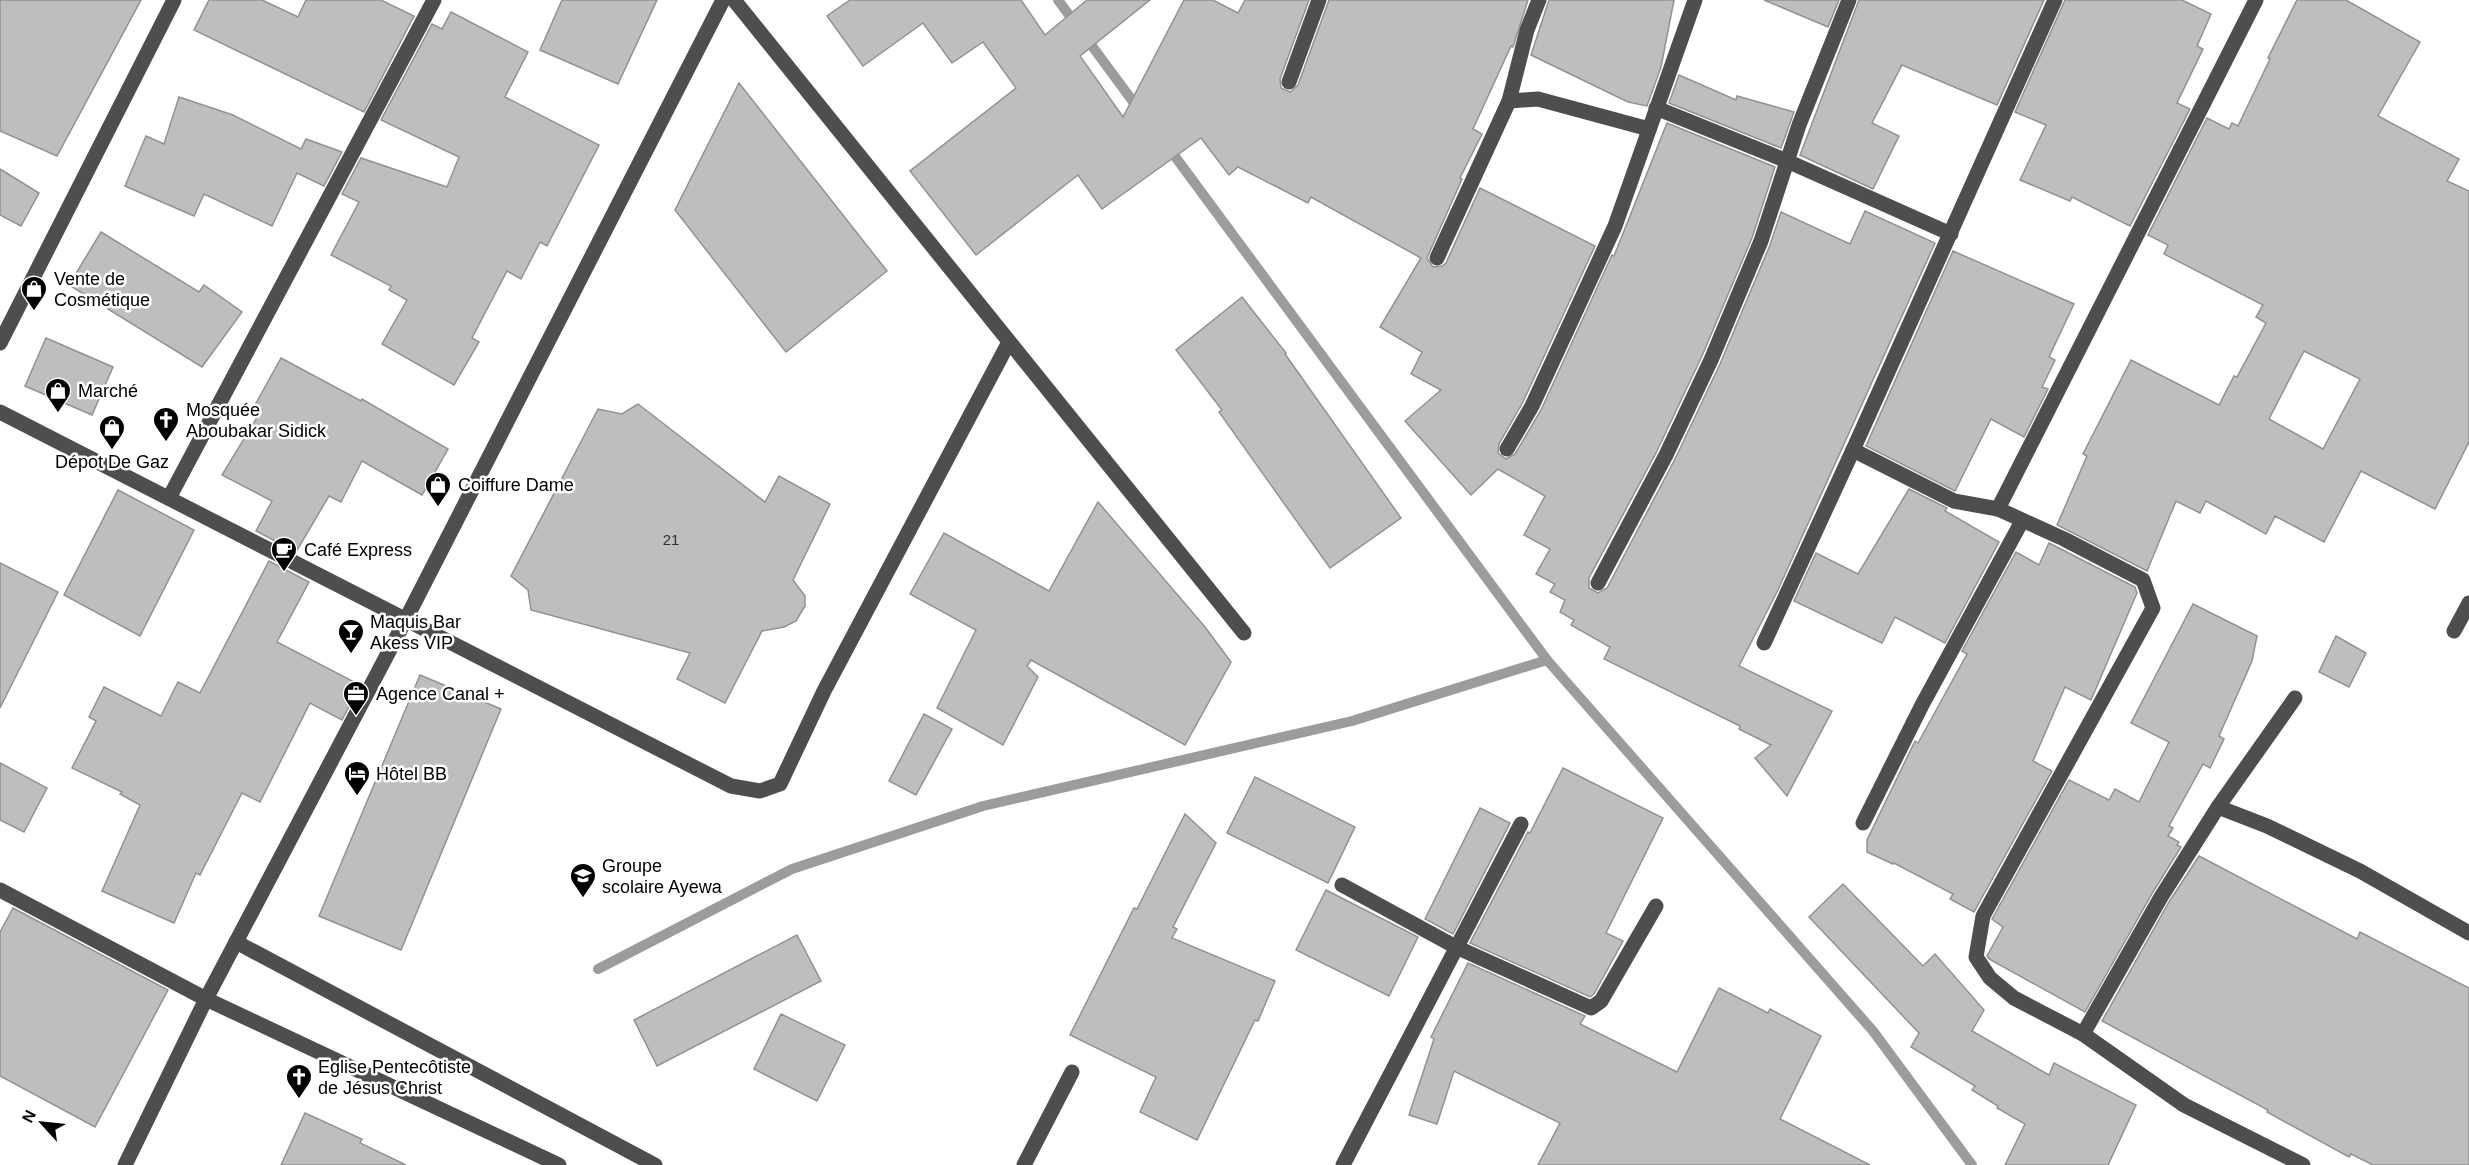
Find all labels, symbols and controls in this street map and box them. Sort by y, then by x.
place label: Vente de Cosmétique [54,269,150,310]
shop icon: Vente de Cosmétique [19,274,49,312]
shop icon: Marché [43,376,73,414]
place label: Marché [78,381,138,401]
place label: Mosquée Aboubakar Sidick [186,400,327,441]
church icon: Mosquée Aboubakar Sidick [151,405,181,443]
shop icon: Dépot De Gaz [97,413,127,451]
place label: Dépot De Gaz [55,452,169,472]
shop icon: Coiffure Dame [423,470,453,508]
place label: Coiffure Dame [458,475,574,495]
house number: 21 [663,531,679,548]
cafe icon: Café Express [269,535,299,573]
place label: Café Express [304,540,412,560]
place label: Maquis Bar Akess VIP [370,612,461,653]
bar icon: Maquis Bar Akess VIP [336,617,366,655]
office icon: Agence Canal + [341,679,371,717]
place label: Agence Canal + [376,684,505,704]
hotel icon: Hôtel BB [342,759,372,797]
place label: Hôtel BB [376,764,447,784]
place label: Groupe scolaire Ayewa [602,856,723,897]
school or university icon: Groupe scolaire Ayewa [568,861,598,899]
place label: Eglise Pentecôtiste de Jésus Christ [318,1057,471,1098]
church icon: Eglise Pentecôtiste de Jésus Christ [284,1062,314,1100]
north arrow [12,1093,72,1153]
text: N [19,1107,39,1125]

